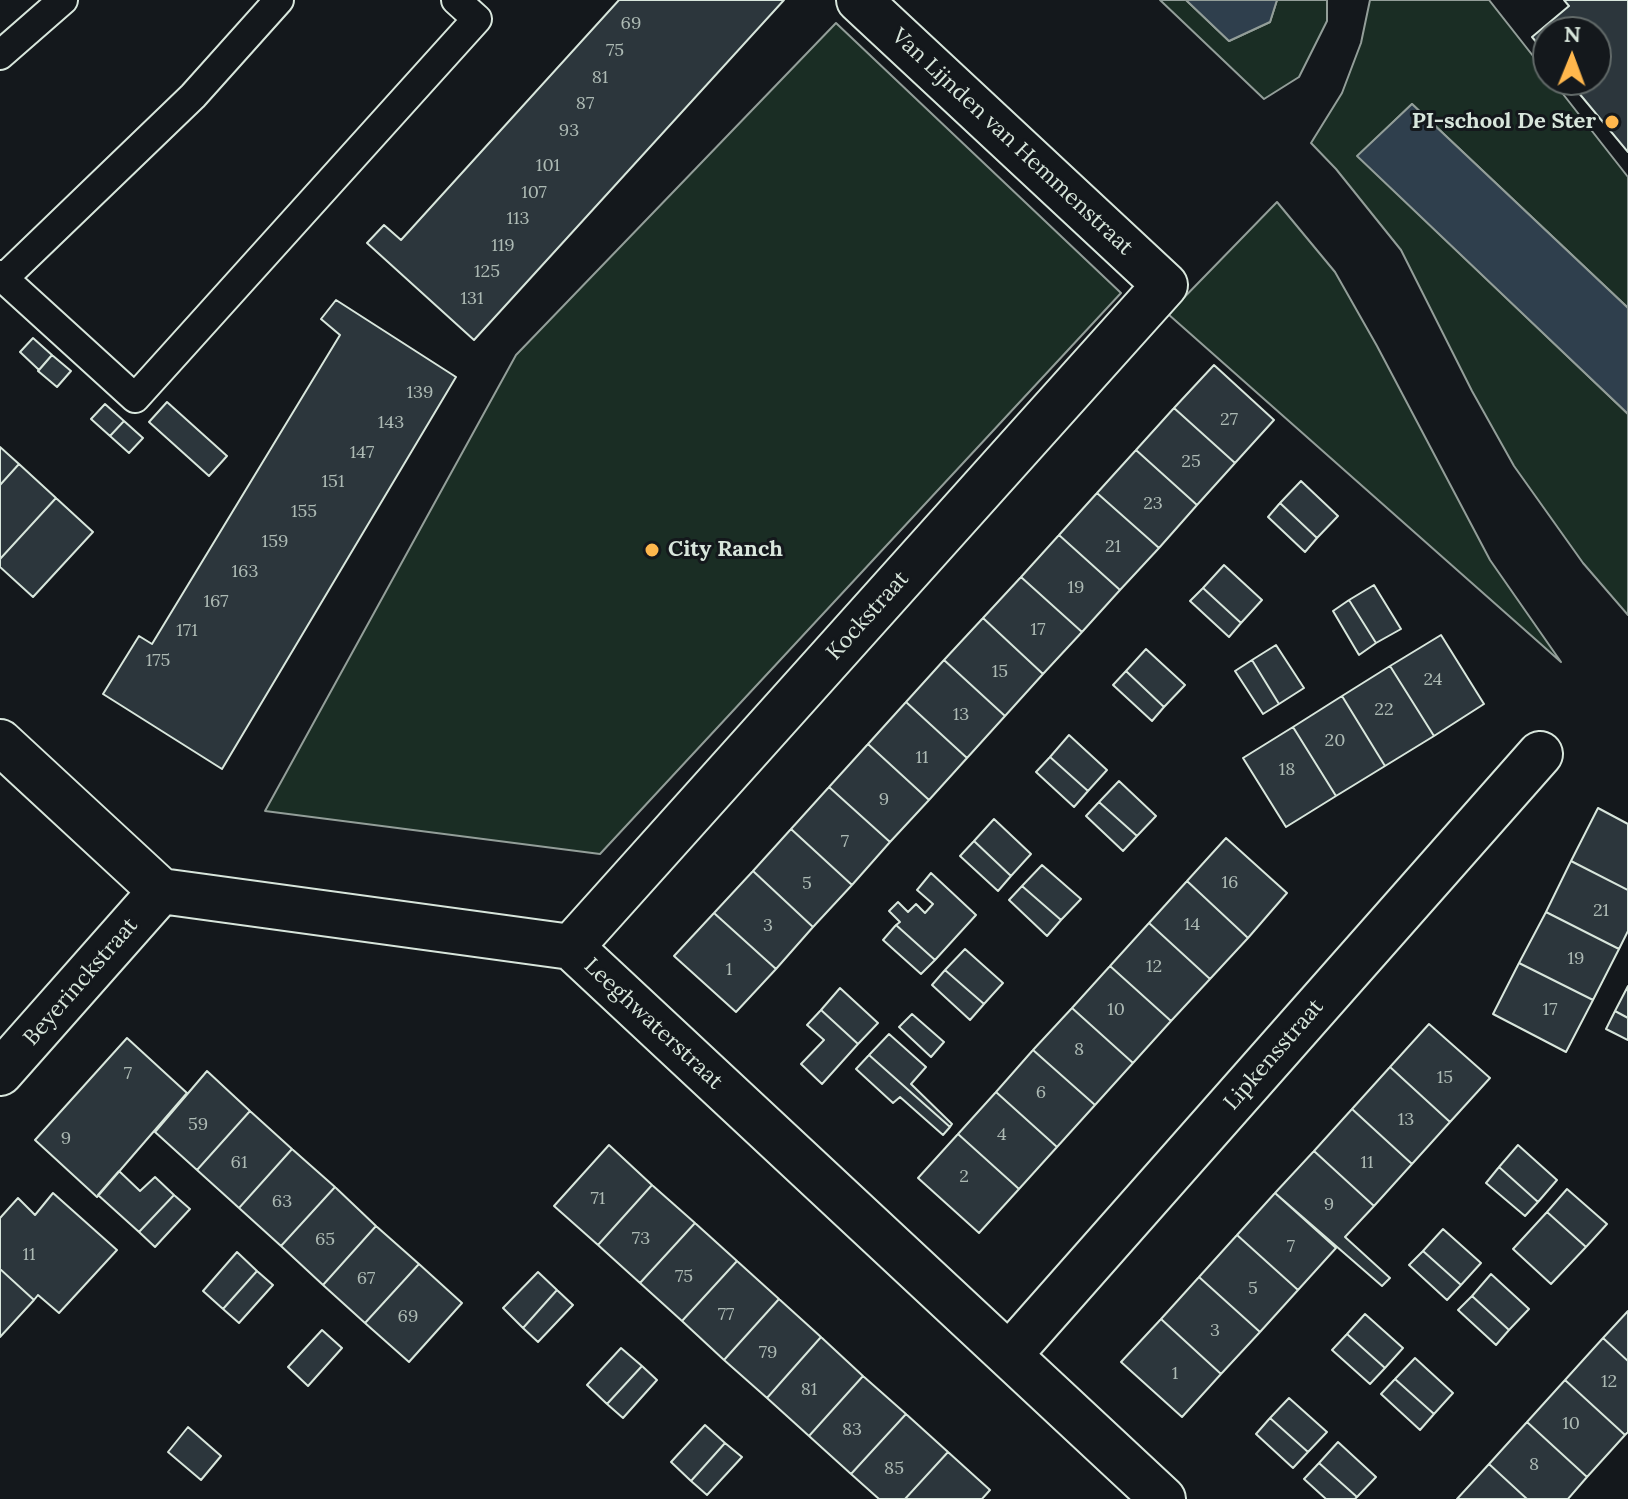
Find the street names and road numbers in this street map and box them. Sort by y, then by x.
street label: Van Lijnden van Hemmenstraat [886,23,1138,261]
street label: Kockstraat [821,566,915,666]
street label: Beyerinckstraat [18,913,144,1051]
street label: Leeghwaterstraat [578,953,728,1095]
street label: Lipkensstraat [1219,994,1329,1116]

